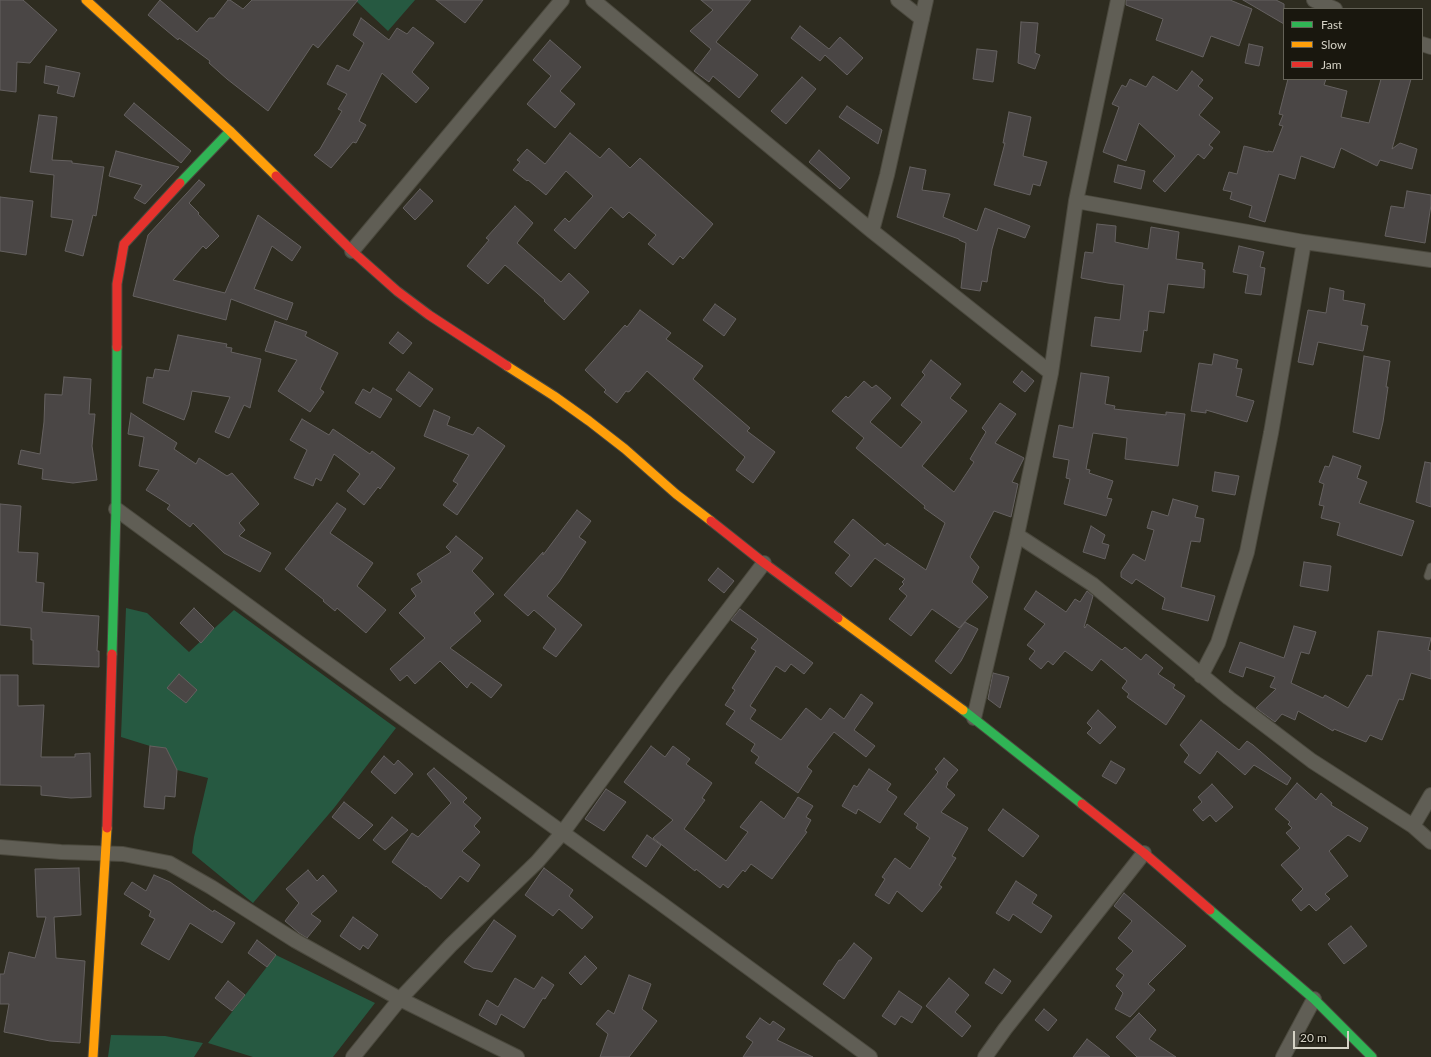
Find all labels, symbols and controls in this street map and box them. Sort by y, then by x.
legend [1283,8,1423,80]
text: Fast [1321,17,1342,32]
text: Slow [1321,37,1346,52]
text: Jam [1321,57,1342,72]
scale bar [1295,1023,1351,1049]
text: 20 m [1300,1030,1327,1045]

